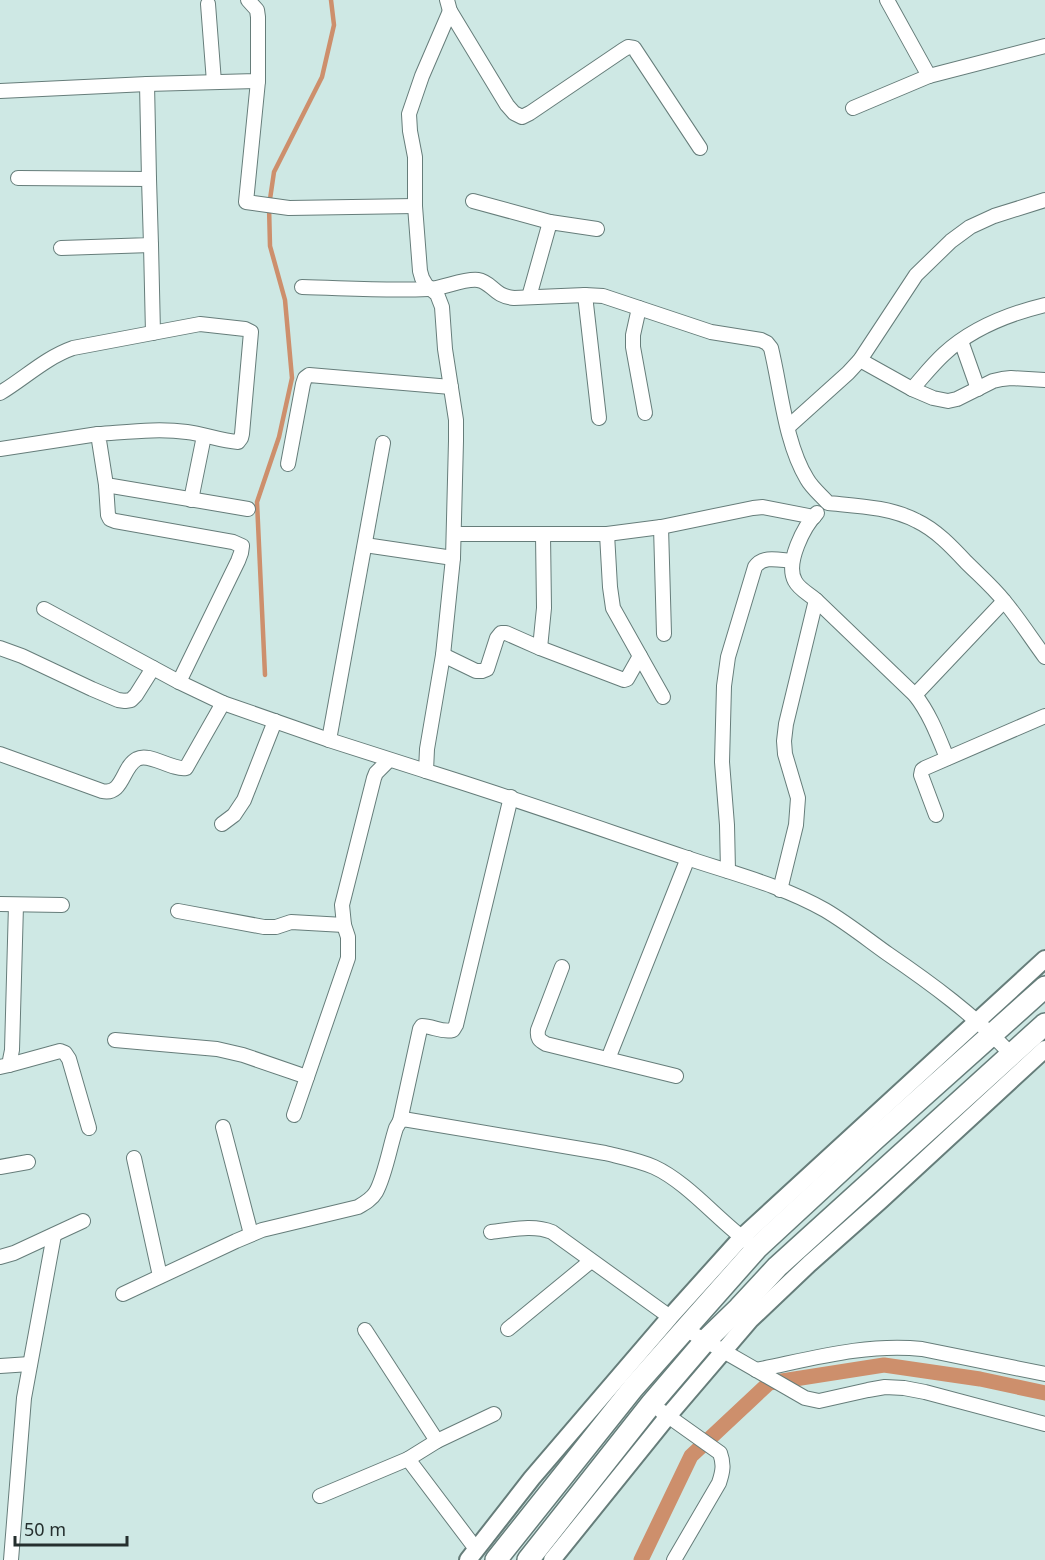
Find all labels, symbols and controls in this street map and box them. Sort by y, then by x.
scale bar [15,1509,128,1547]
text: 50 m [24,1517,66,1541]

